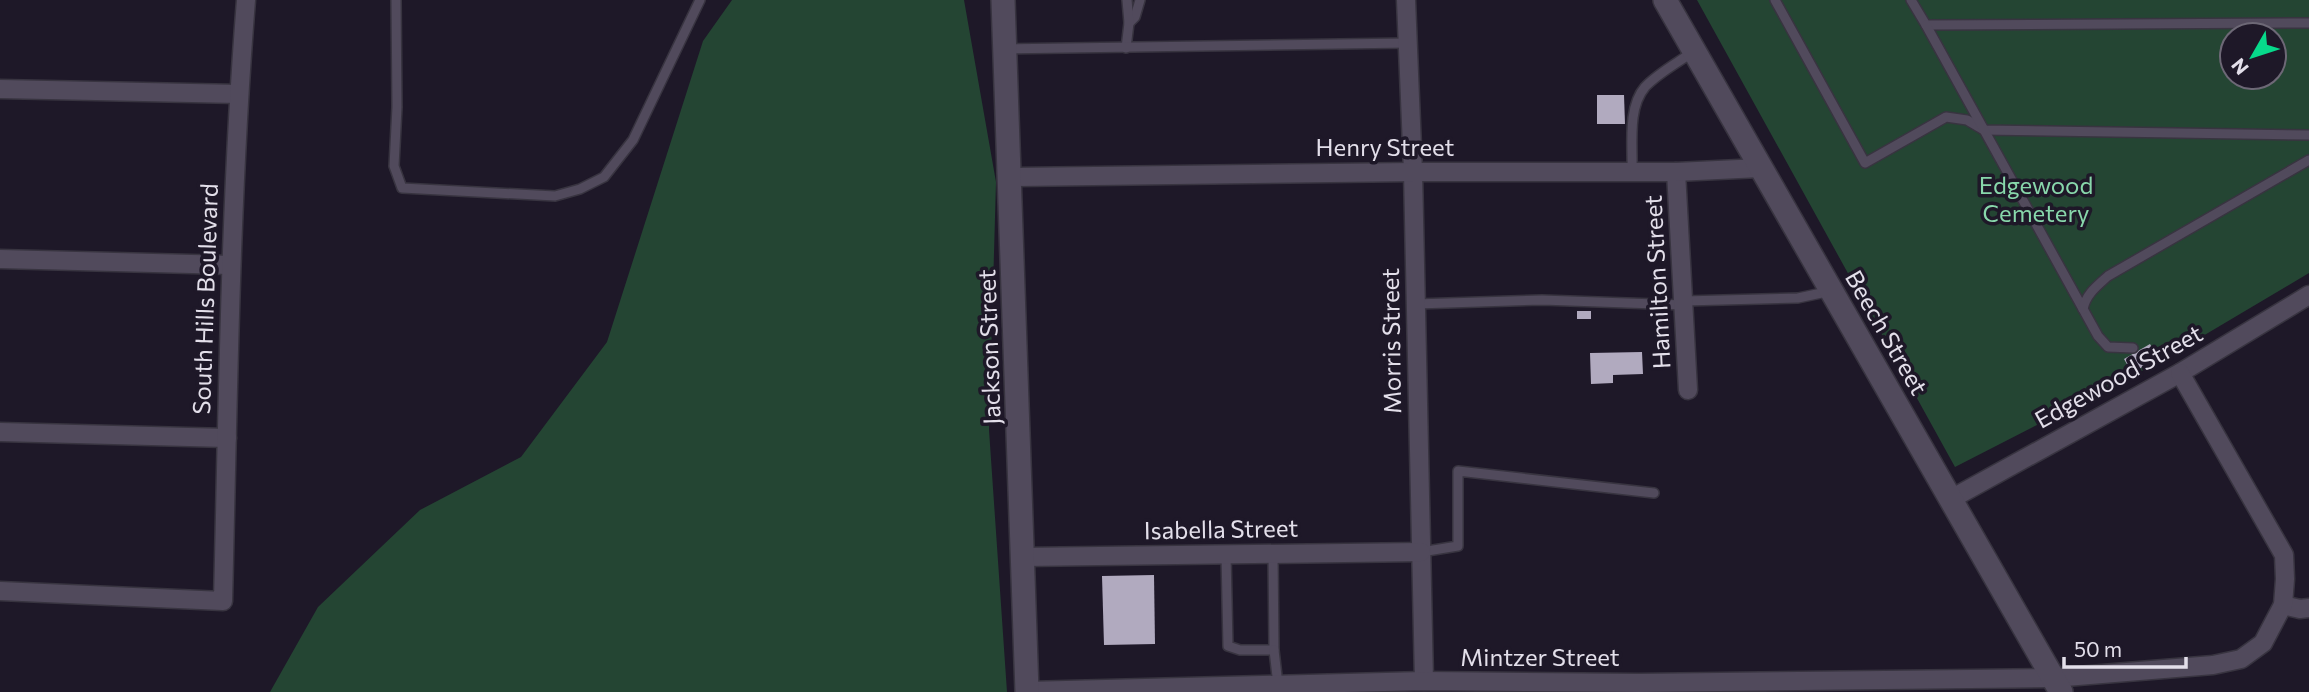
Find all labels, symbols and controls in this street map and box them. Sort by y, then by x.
north arrow [2218,21,2288,91]
text: N [2226,54,2253,80]
street label: Henry Street [1316,132,1455,161]
park label: Edgewood Cemetery [1979,170,2093,227]
street label: South Hills Boulevard [186,183,223,415]
street label: Hamilton Street [1637,194,1676,370]
street label: Beech Street [1840,265,1935,400]
street label: Morris Street [1375,268,1406,414]
street label: Jackson Street [971,269,1006,425]
street label: Edgewood Street [2029,318,2207,434]
street label: Isabella Street [1144,513,1298,544]
scale bar [2064,626,2186,670]
text: 50 m [2074,636,2122,661]
street label: Mintzer Street [1460,642,1620,671]

